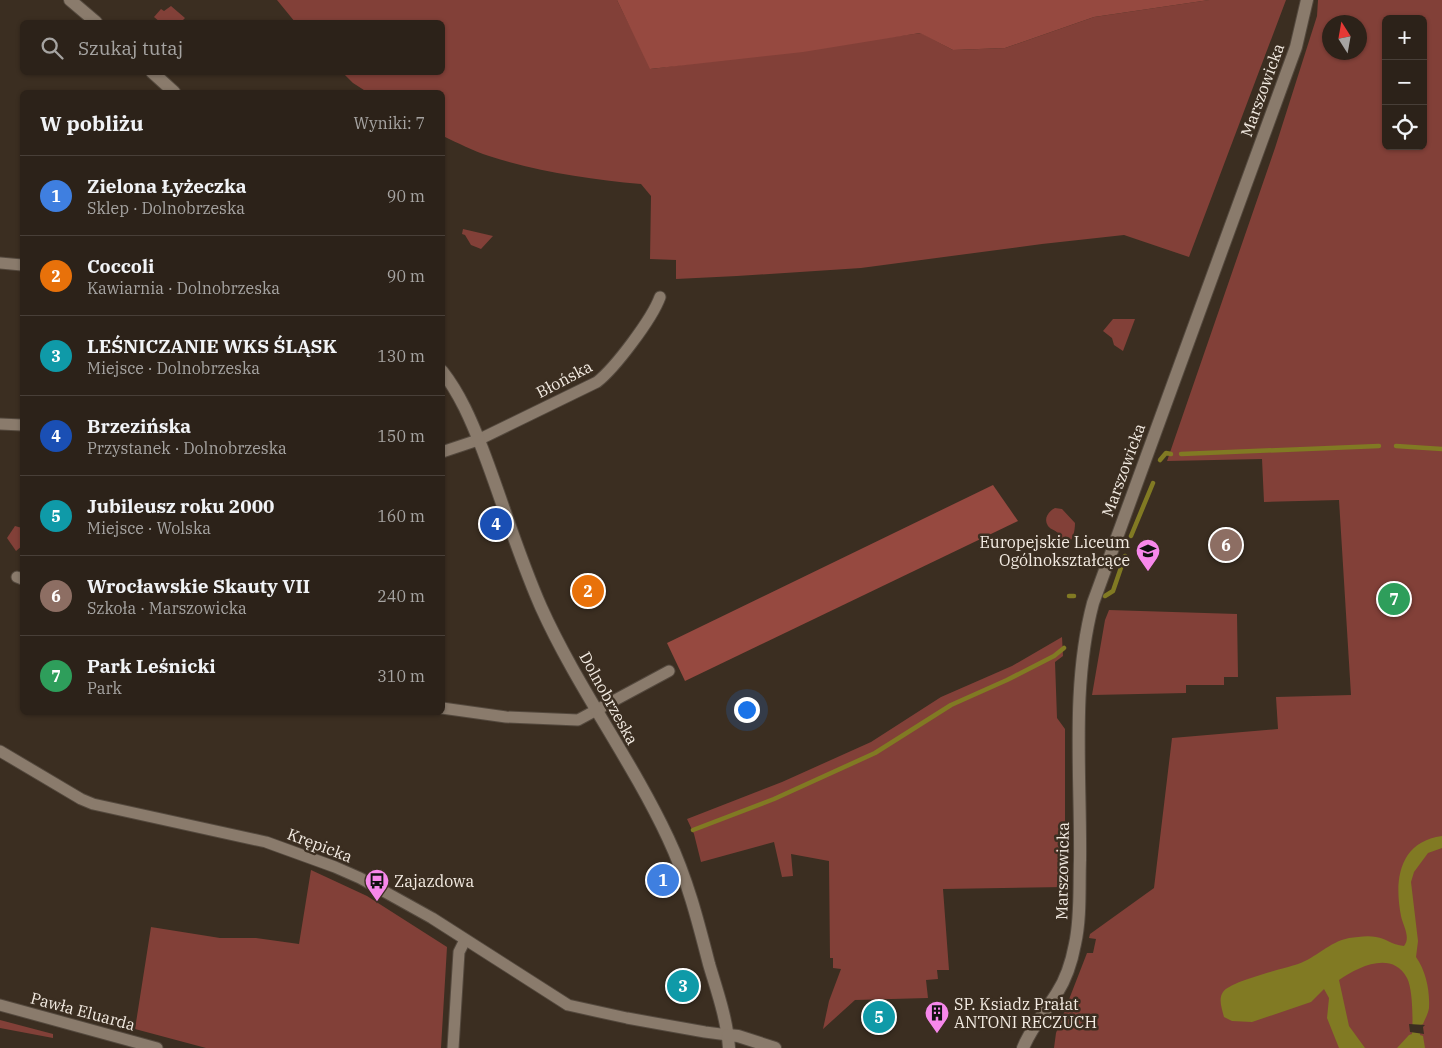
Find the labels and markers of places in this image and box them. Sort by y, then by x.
pin: 4 [480,505,512,543]
pin: 6 [1210,526,1242,564]
place label: Europejskie Liceum Ogólnokształcące [979,532,1130,570]
school or university icon: Europejskie Liceum Ogólnokształcące [1135,538,1161,572]
pin: 2 [572,572,604,610]
pin: 7 [1378,580,1410,618]
pin: 1 [647,861,679,899]
bus stop icon: Zajazdowa [364,868,390,902]
place label: Zajazdowa [394,871,474,891]
pin: 3 [667,967,699,1005]
place label: SP. Ksiadz Prałat ANTONI RECZUCH [954,994,1097,1032]
pin: 5 [863,998,895,1036]
building icon: SP. Ksiadz Prałat ANTONI RECZUCH [924,1000,950,1034]

